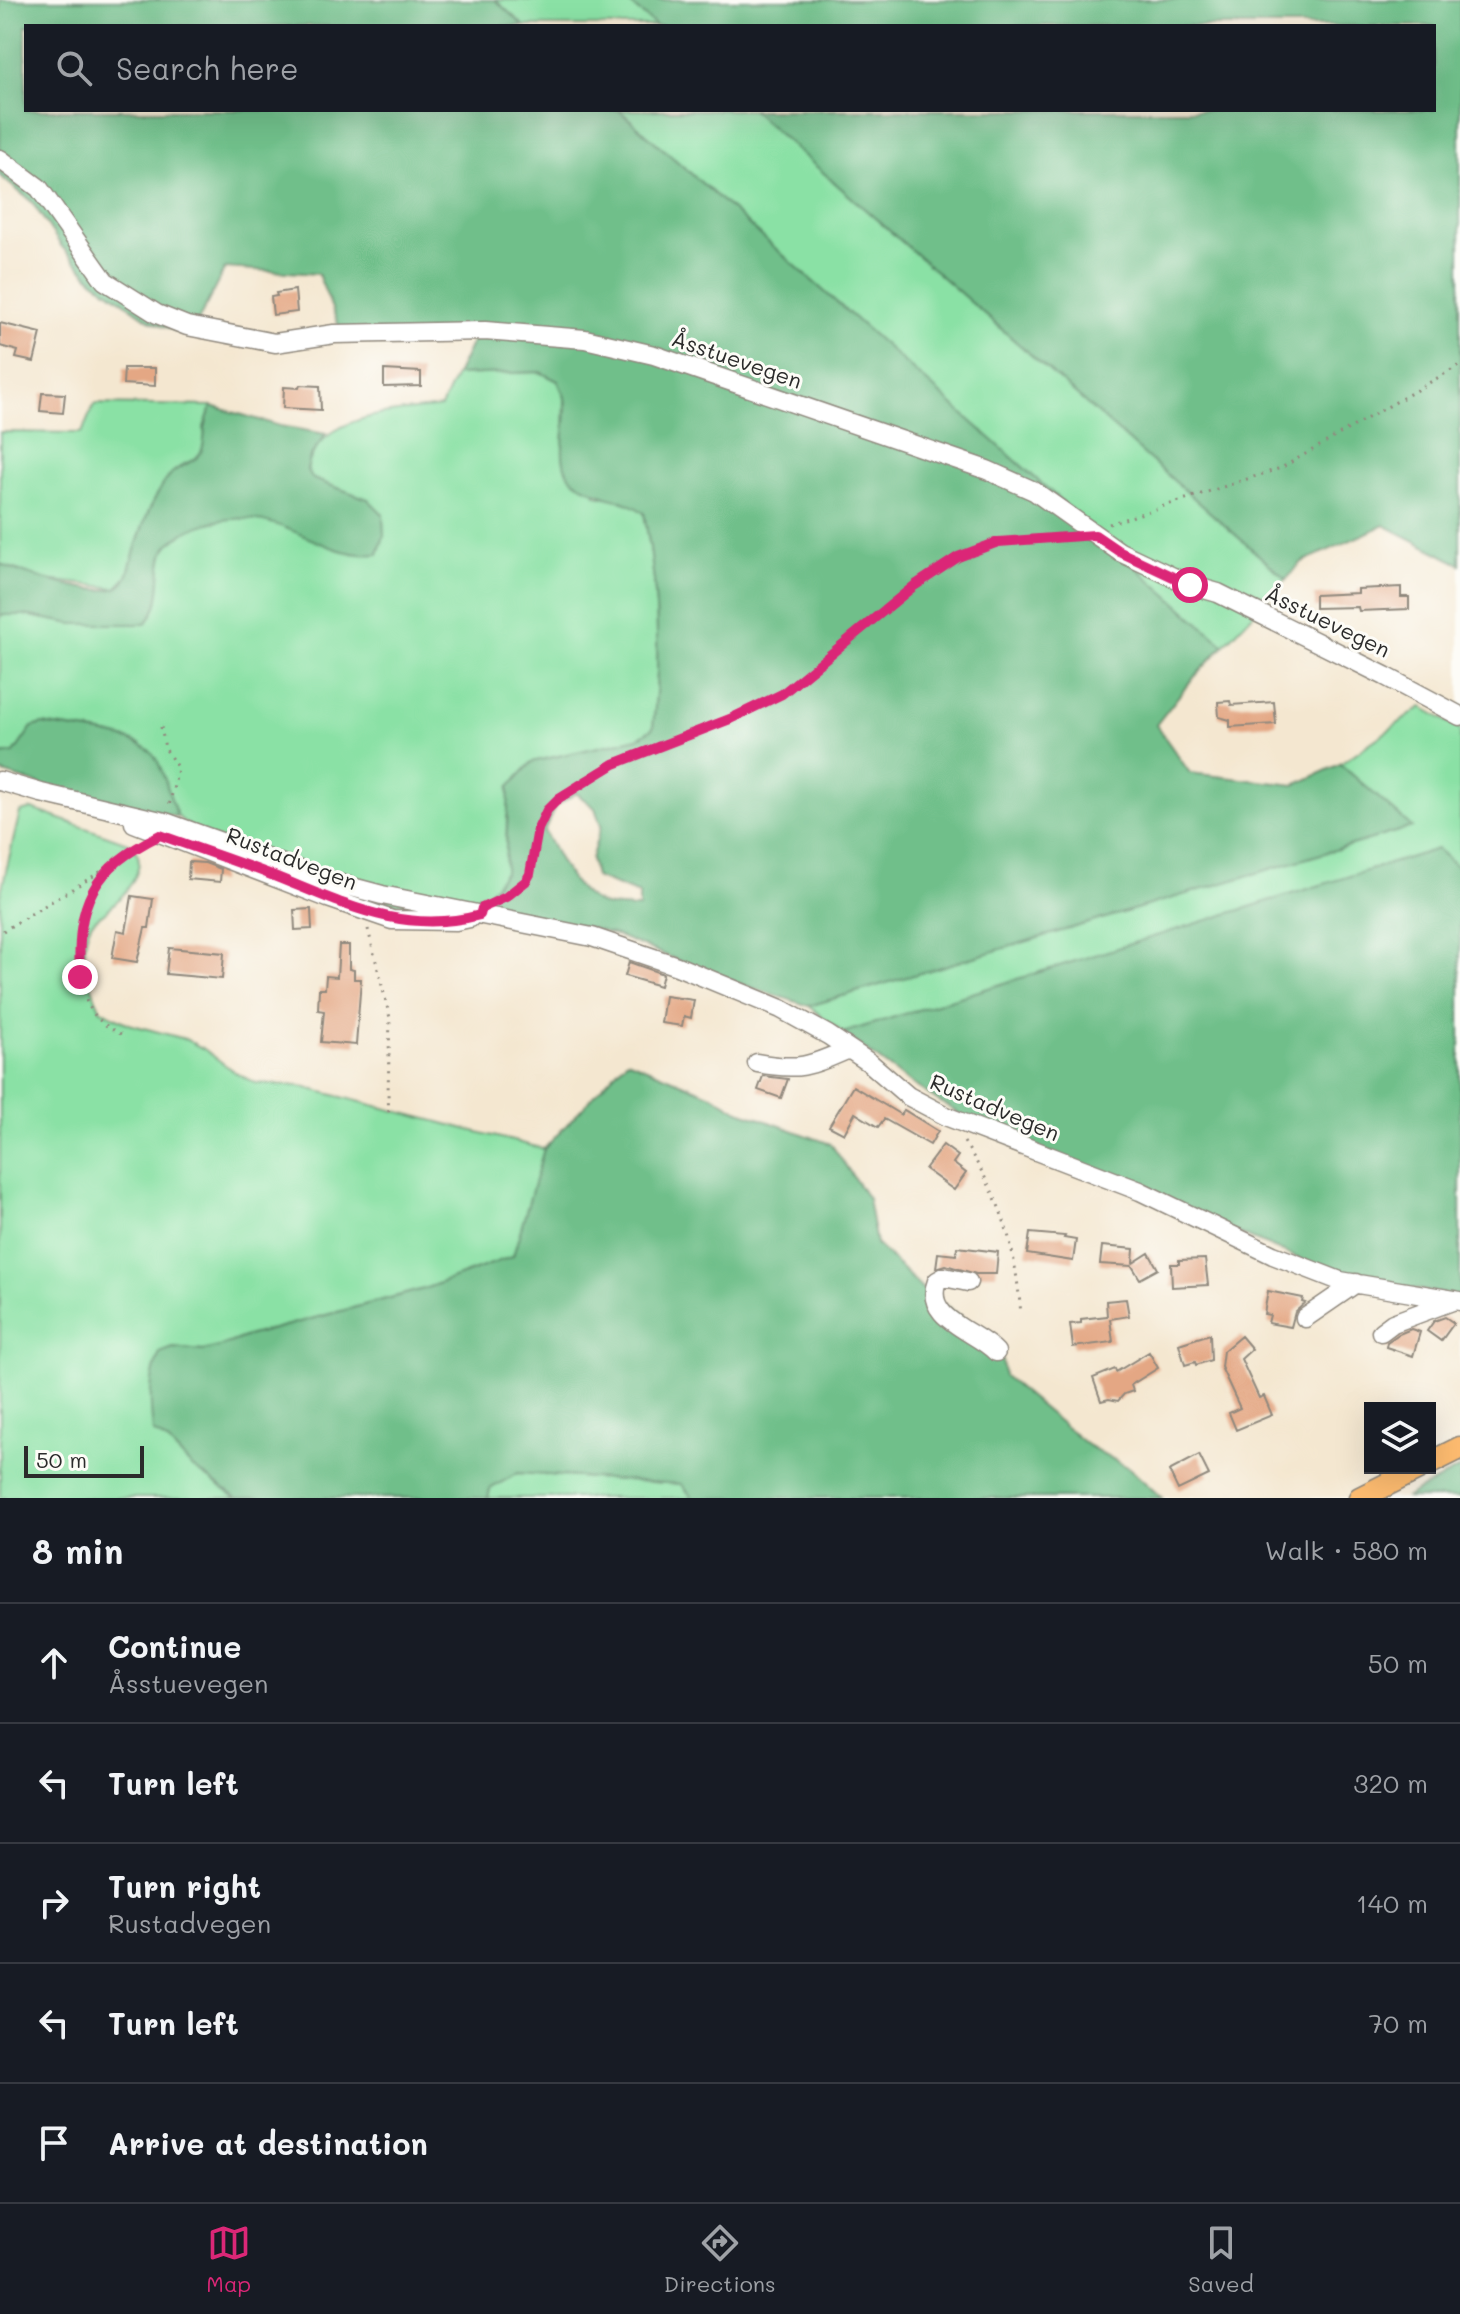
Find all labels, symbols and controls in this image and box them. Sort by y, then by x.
search box [24,24,1436,112]
icon: search [52,46,96,90]
text: Search here [116,48,299,88]
street label: Åsstuevegen [668,323,806,395]
route start [1172,567,1208,603]
street label: Åsstuevegen [1261,578,1395,664]
street label: Rustadvegen [222,820,362,896]
route end [62,959,98,995]
street label: Rustadvegen [926,1067,1064,1147]
map controls [1364,1402,1436,1474]
button: layers [1364,1402,1436,1474]
scale bar [24,1442,144,1478]
text: 50 m [36,1445,87,1474]
text: 8 min [32,1528,123,1573]
text: Walk · 580 m [1265,1533,1428,1567]
text: Continue [108,1626,241,1666]
icon: ahead [32,1641,76,1685]
text: 50 m [1368,1646,1428,1680]
text: Åsstuevegen [108,1666,268,1700]
icon: left [32,1761,76,1805]
text: Turn left [108,1763,239,1803]
text: 320 m [1353,1766,1428,1800]
text: Turn right [108,1866,261,1906]
icon: right [32,1881,76,1925]
text: 140 m [1356,1886,1428,1920]
text: Rustadvegen [108,1906,271,1940]
icon: left [32,2001,76,2045]
text: Turn left [108,2003,239,2043]
text: 70 m [1368,2006,1428,2040]
icon: arrive [32,2121,76,2165]
text: Arrive at destination [108,2123,428,2163]
tab: Map [206,2221,251,2298]
tab: Directions [664,2221,776,2298]
tab: Saved [1188,2221,1254,2298]

